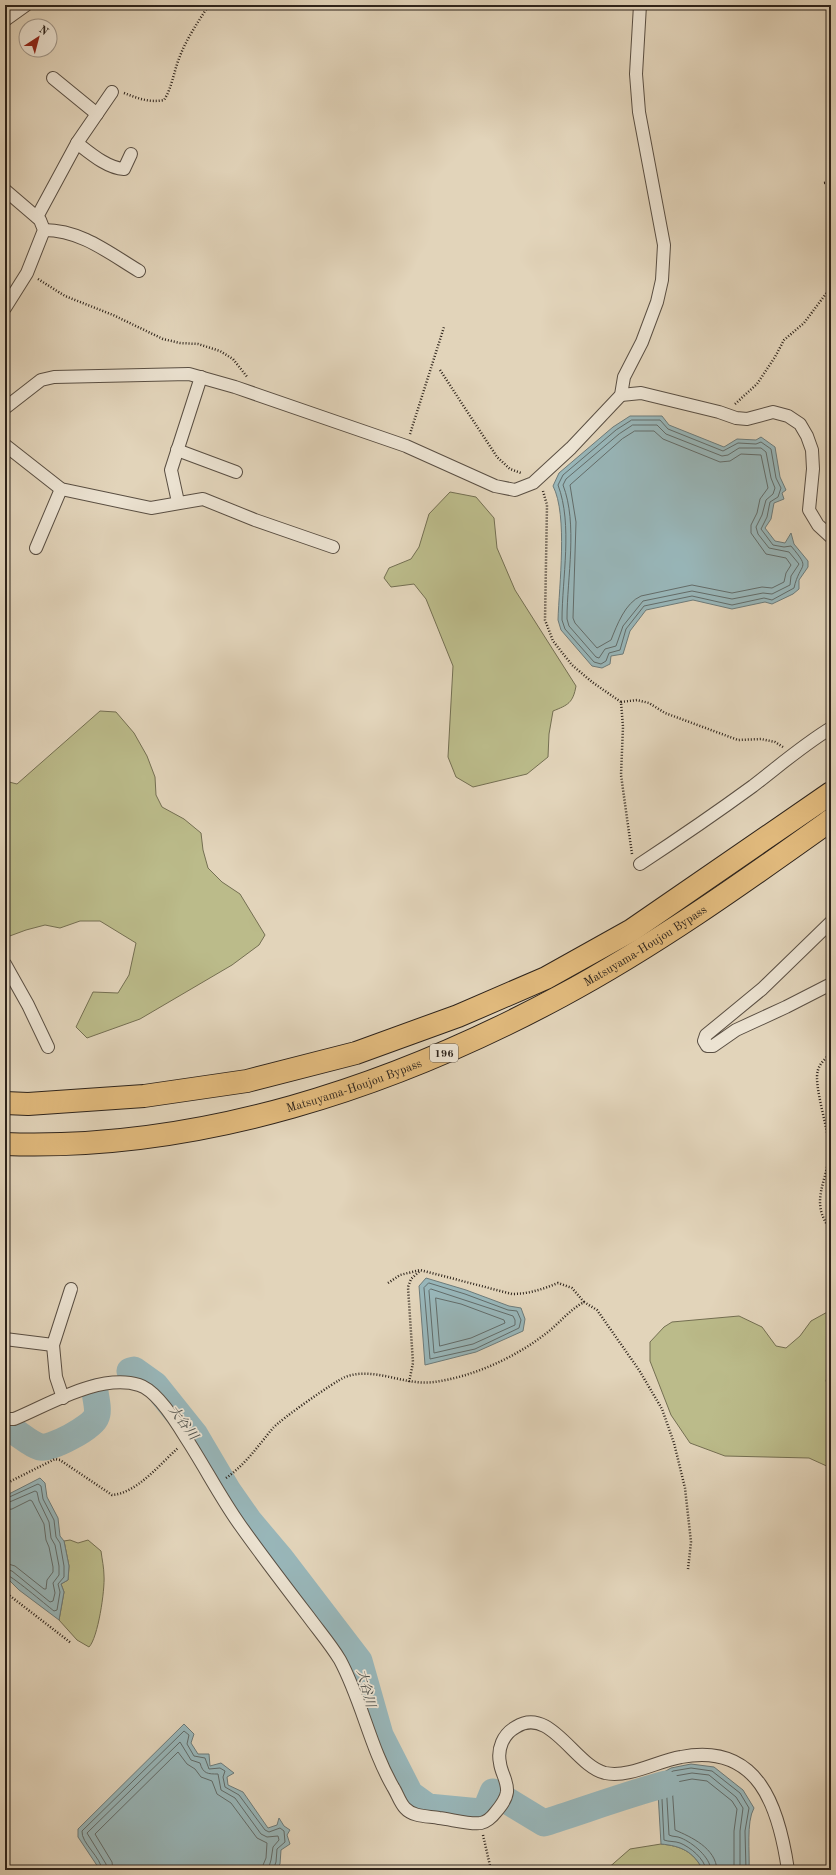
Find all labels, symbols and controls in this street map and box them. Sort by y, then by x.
north arrow [18,18,58,58]
text: N [36,24,50,38]
street label: Matsuyama-Houjou Bypass [582,904,709,989]
road number: 196 [430,1044,458,1062]
street label: Matsuyama-Houjou Bypass [285,1058,424,1115]
water label: 大谷川 [166,1403,202,1444]
water label: 大谷川 [354,1668,378,1711]

